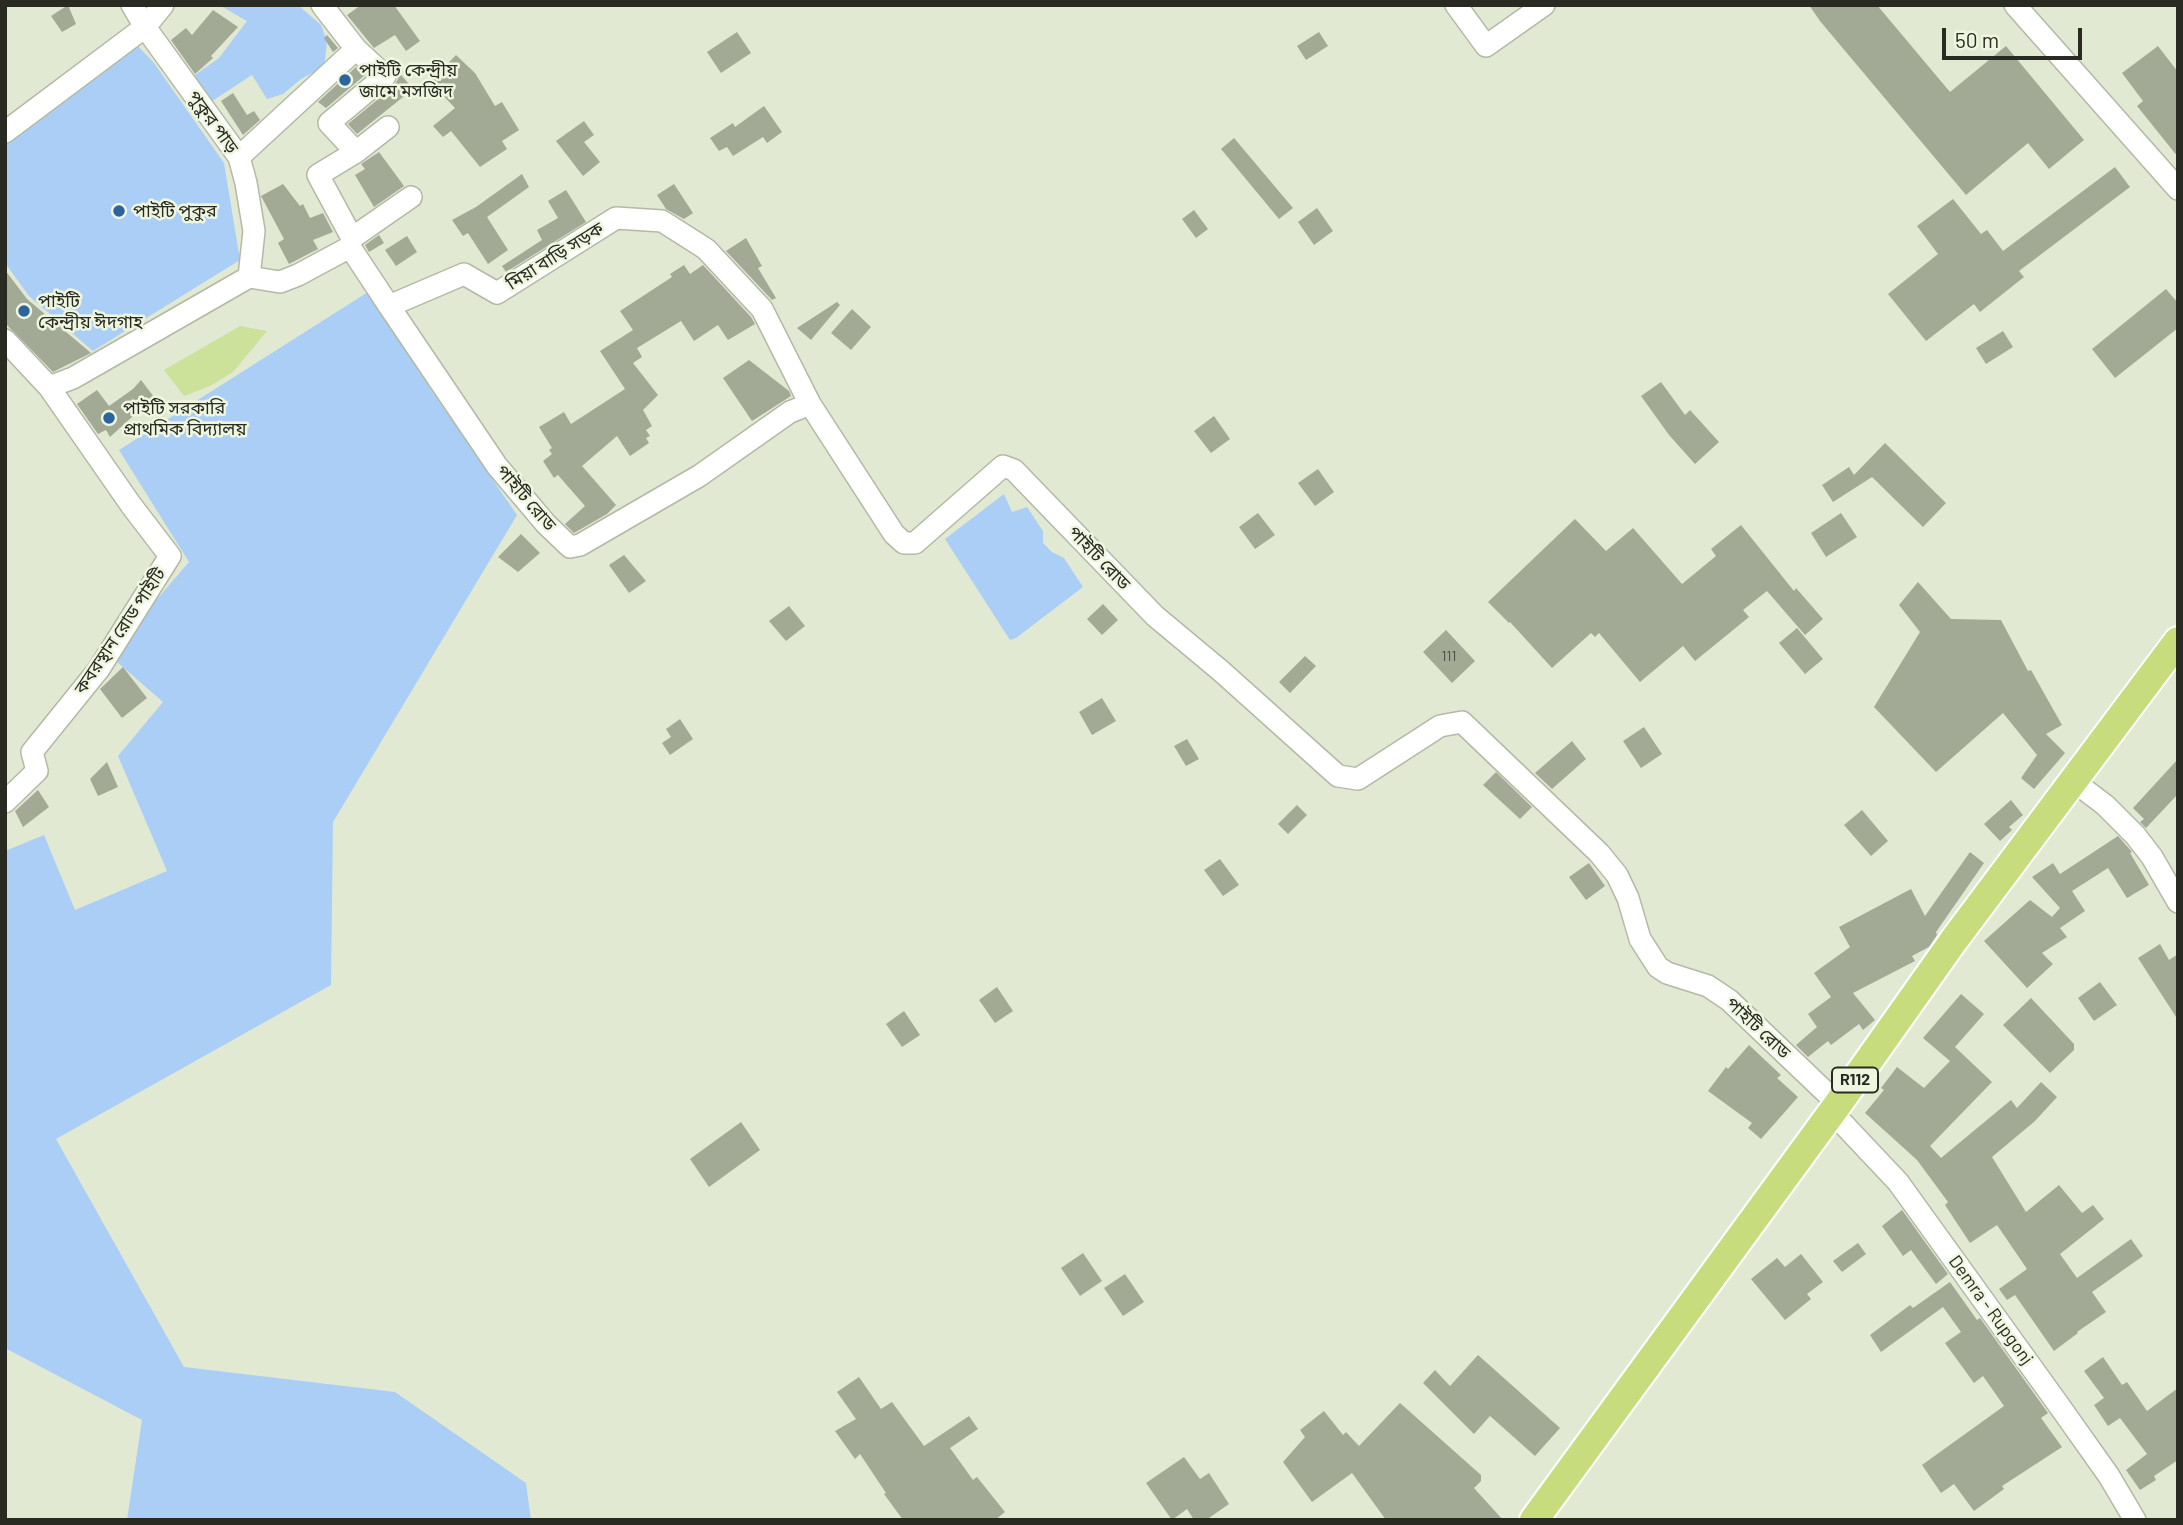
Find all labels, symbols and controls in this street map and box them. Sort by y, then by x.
scale bar [1945,14,2085,58]
text: 50 m [1955,27,1999,52]
place label: পাইটি কেন্দ্রীয় জামে মসজিদ [359,59,457,102]
marker: পাইটি কেন্দ্রীয় জামে মসজিদ [337,72,353,88]
street label: পুকুর পাড় [183,86,243,158]
place label: পাইটি পুকুর [133,200,217,222]
marker: পাইটি পুকুর [111,203,127,219]
street label: মিয়া বাড়ি সড়ক [502,218,608,294]
place label: পাইটি কেন্দ্রীয় ঈদগাহ [38,290,143,332]
marker: পাইটি কেন্দ্রীয় ঈদগাহ [16,303,32,319]
place label: পাইটি সরকারি প্রাথমিক বিদ্যালয় [123,397,247,440]
marker: পাইটি সরকারি প্রাথমিক বিদ্যালয় [101,410,117,426]
street label: পাইটি রোড [491,461,561,535]
street label: পাইটি রোড [1063,522,1135,594]
street label: কবরস্থান রোড পাইটি [70,564,170,698]
house number: 111 [1442,648,1456,664]
street label: পাইটি রোড [1721,993,1795,1063]
road number: R112 [1832,1068,1878,1092]
street label: Demra - Rupgonj [1944,1251,2038,1369]

